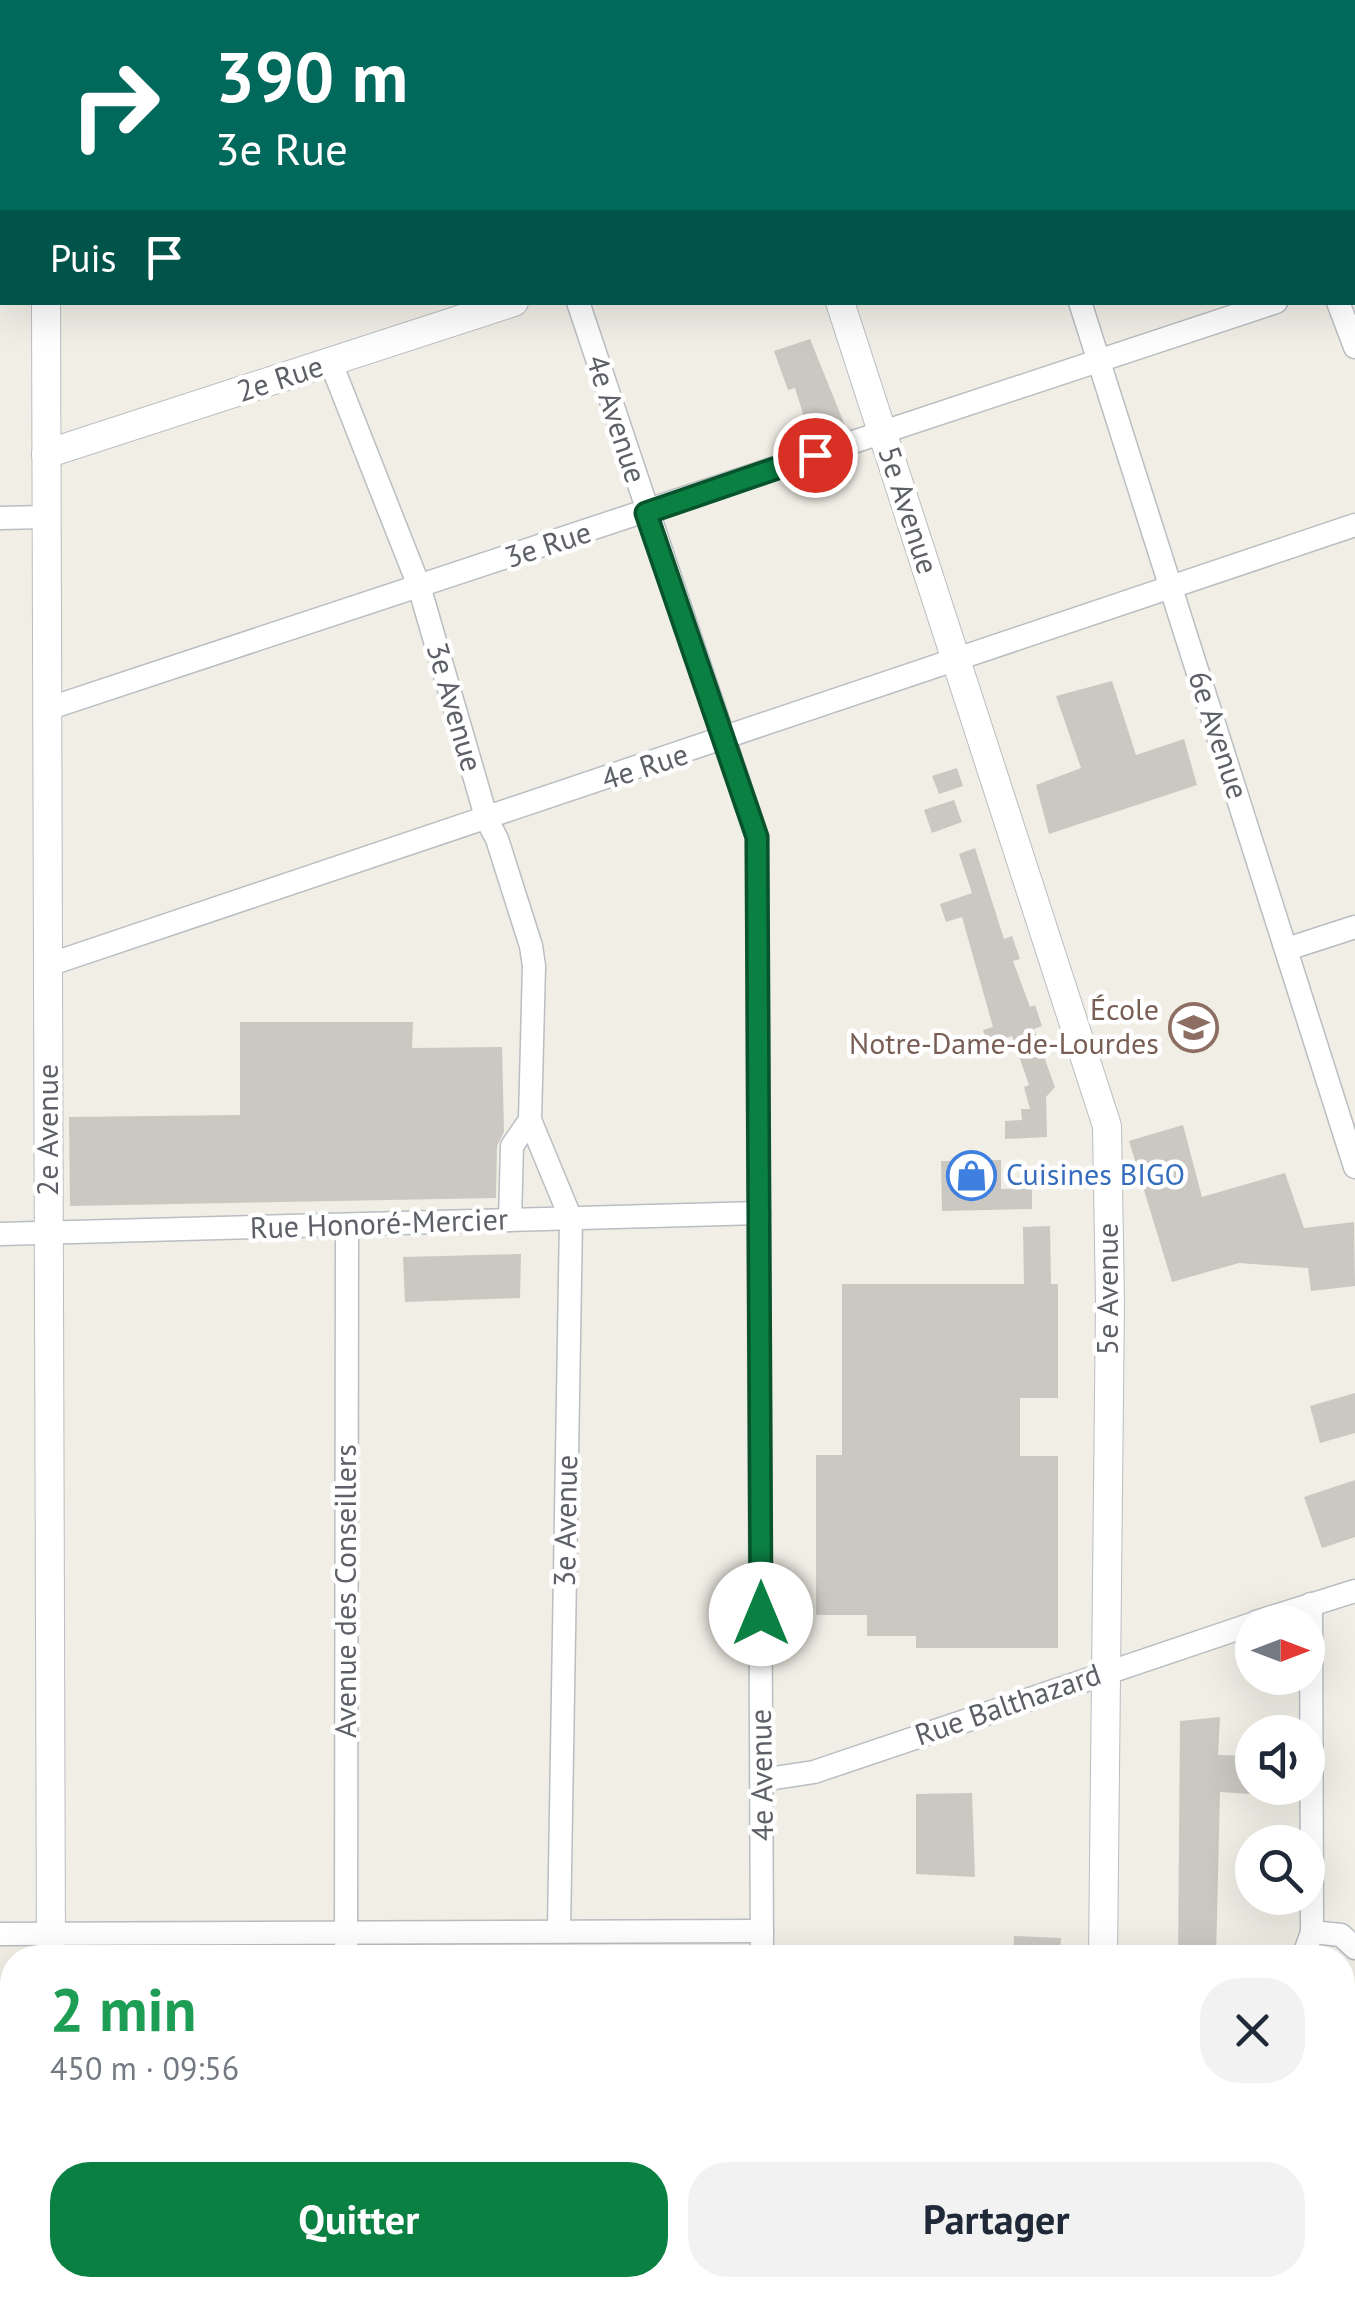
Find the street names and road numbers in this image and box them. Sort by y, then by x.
street label: 2e Rue [231,345,328,410]
street label: 4e Avenue [578,350,656,487]
street label: 5e Avenue [870,441,948,578]
street label: 3e Rue [499,511,596,576]
street label: 3e Avenue [418,638,492,776]
street label: 6e Avenue [1180,666,1258,803]
street label: 4e Rue [596,733,693,798]
street label: 2e Avenue [27,1064,66,1196]
street label: Rue Honoré-Mercier [249,1199,509,1246]
street label: 5e Avenue [1087,1223,1126,1355]
street label: Avenue des Conseillers [325,1444,364,1738]
street label: 3e Avenue [544,1454,585,1587]
street label: Rue Balthazard [909,1654,1106,1754]
street label: 4e Avenue [740,1709,781,1842]

